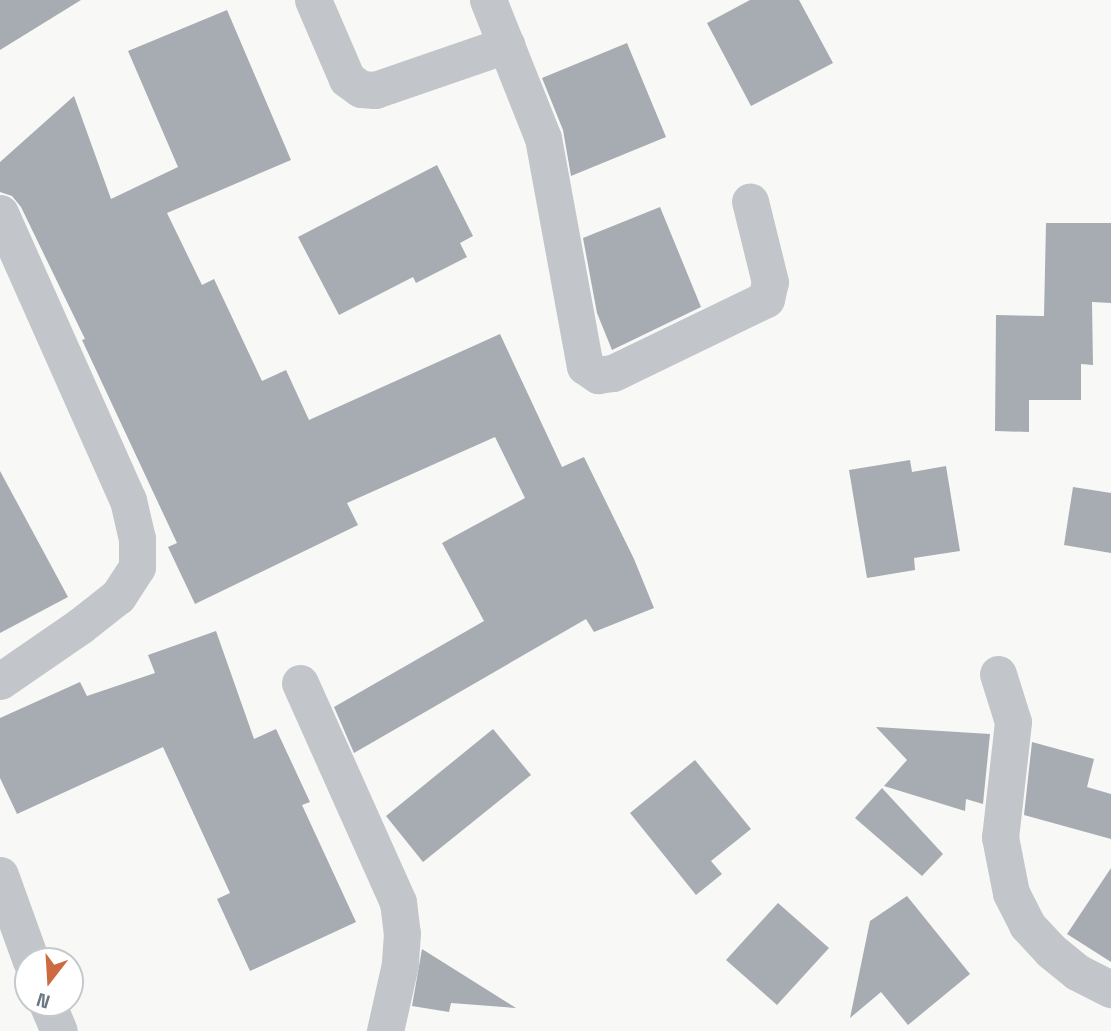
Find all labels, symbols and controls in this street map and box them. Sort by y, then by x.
north arrow [14,947,84,1017]
text: N [34,987,53,1014]

